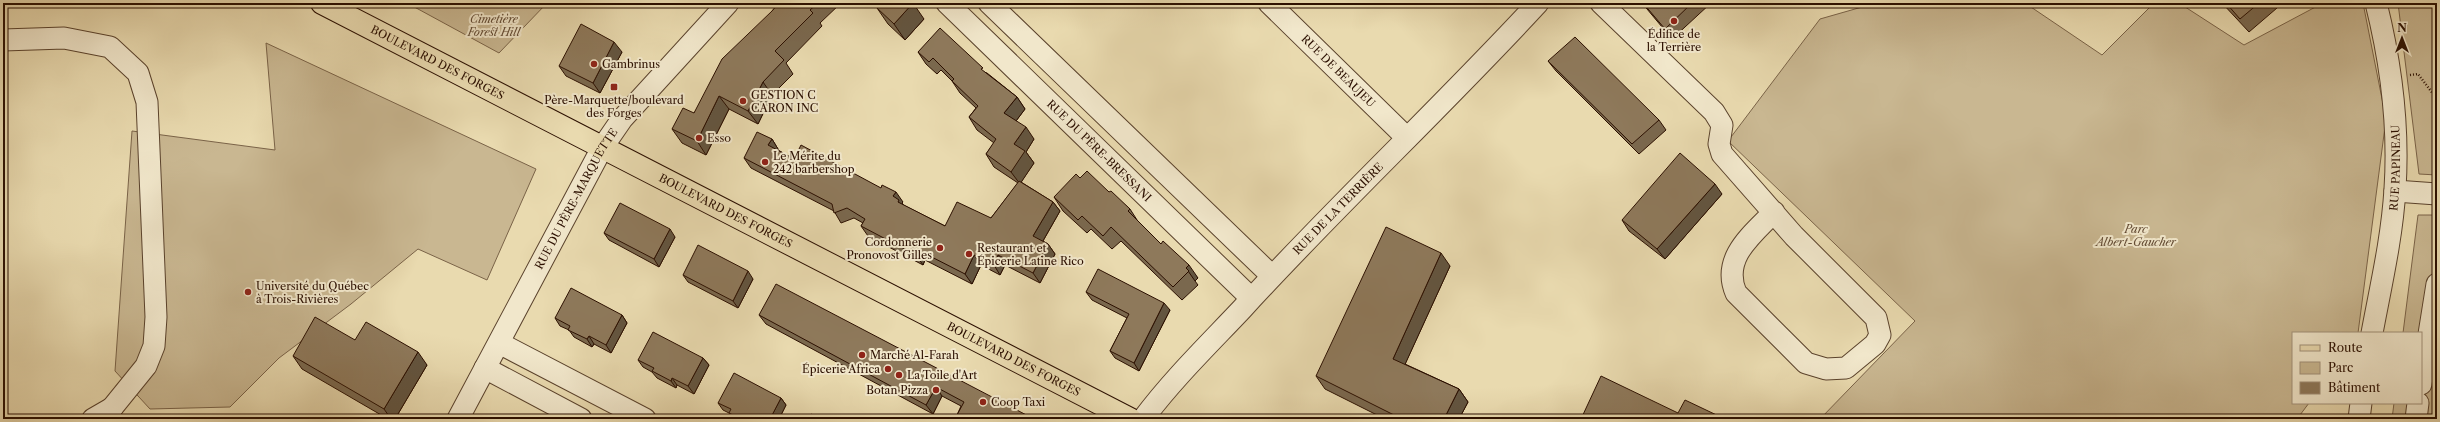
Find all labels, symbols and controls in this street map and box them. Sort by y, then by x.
park label: Cimetière Forest Hill [467,12,522,39]
marker: Édifice de la Terrière [1669,16,1679,26]
north arrow [2382,18,2422,58]
text: N [2397,21,2407,35]
street label: BOULEVARD DES FORGES [368,22,507,103]
place label: Édifice de la Terrière [1647,27,1701,54]
street label: RUE DE BEAUJEU [1298,32,1379,110]
place label: Gambrinus [602,57,660,71]
marker: Gambrinus [589,59,599,69]
marker: Père-Marquette/boulevard des Forges [609,82,619,92]
place label: GESTION C CARON INC [751,88,818,115]
place label: Père-Marquette/boulevard des Forges [544,93,684,120]
marker: GESTION C CARON INC [738,96,748,106]
street label: RUE DU PÈRE-BRESSANI [1044,97,1154,205]
street label: RUE PAPINEAU [2386,124,2403,212]
street label: RUE DU PÈRE-MARQUETTE [532,125,621,272]
place label: Esso [707,131,731,145]
marker: Esso [694,133,704,143]
place label: Le Mérite du 242 barbershop [773,149,855,176]
marker: Le Mérite du 242 barbershop [760,157,770,167]
street label: RUE DE LA TERRIÈRE [1290,159,1386,257]
street label: BOULEVARD DES FORGES [657,171,795,251]
park label: Parc Albert-Gaucher [2094,222,2177,249]
place label: Cordonnerie Pronovost Gilles [847,235,932,262]
place label: Restaurant et Épicerie Latine Rico [977,241,1084,268]
marker: Cordonnerie Pronovost Gilles [935,243,945,253]
marker: Restaurant et Épicerie Latine Rico [964,249,974,259]
place label: Université du Québec à Trois-Rivières [256,279,369,306]
marker: Université du Québec à Trois-Rivières [243,287,253,297]
street label: BOULEVARD DES FORGES [945,319,1083,399]
legend [2292,332,2422,404]
text: Route [2328,340,2363,355]
place label: Marché Al-Farah [870,348,959,362]
marker: Marché Al-Farah [857,350,867,360]
text: Parc [2328,360,2353,375]
place label: Épicerie Africa [802,362,880,376]
marker: Épicerie Africa [883,364,893,374]
place label: La Toile d'Art [907,368,977,382]
marker: La Toile d'Art [894,370,904,380]
text: Bâtiment [2328,380,2381,395]
place label: Botan Pizza [866,383,928,397]
marker: Botan Pizza [931,385,941,395]
place label: Coop Taxi [991,395,1046,409]
marker: Coop Taxi [978,397,988,407]

